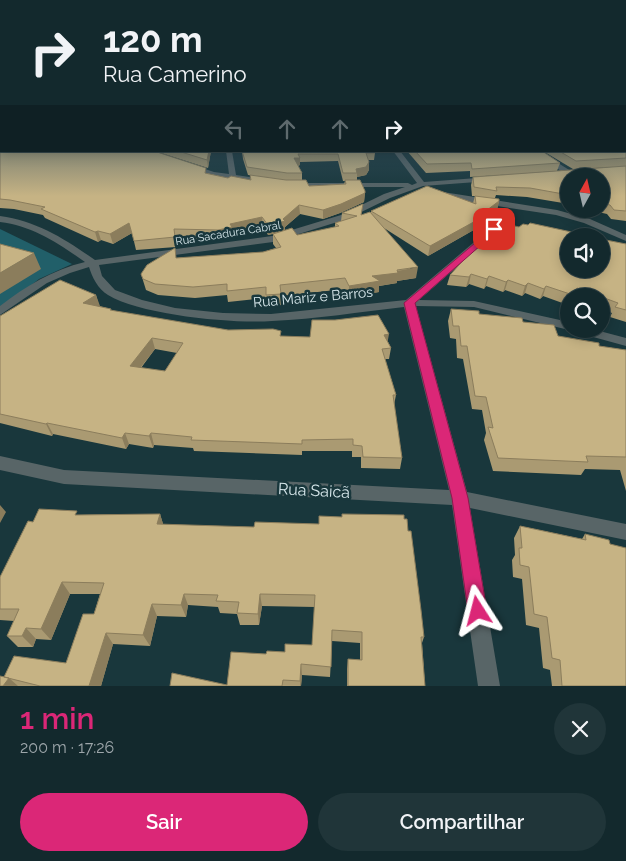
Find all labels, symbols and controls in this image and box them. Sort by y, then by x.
text: 120 m [103,19,203,60]
icon: right [20,20,85,85]
text: Rua Camerino [103,61,247,87]
icon: left [220,115,248,143]
icon: ahead [273,115,301,143]
icon: ahead [326,115,354,143]
icon: right [379,115,407,143]
north arrow [560,168,610,218]
map controls [560,168,610,338]
pin [473,208,515,250]
icon: arrive [480,215,508,243]
street label: Rua Sacadura Cabral [175,219,282,248]
button: sound [560,228,610,278]
street label: Rua Mariz e Barros [252,284,374,310]
button: search [560,288,610,338]
street label: Rua Saicã [277,479,350,502]
position arrow [451,584,503,636]
text: 1 min [20,701,95,736]
button: close [554,703,606,755]
text: 200 m · 17:26 [20,738,114,757]
button: Sair [20,793,308,851]
button: Compartilhar [318,793,606,851]

